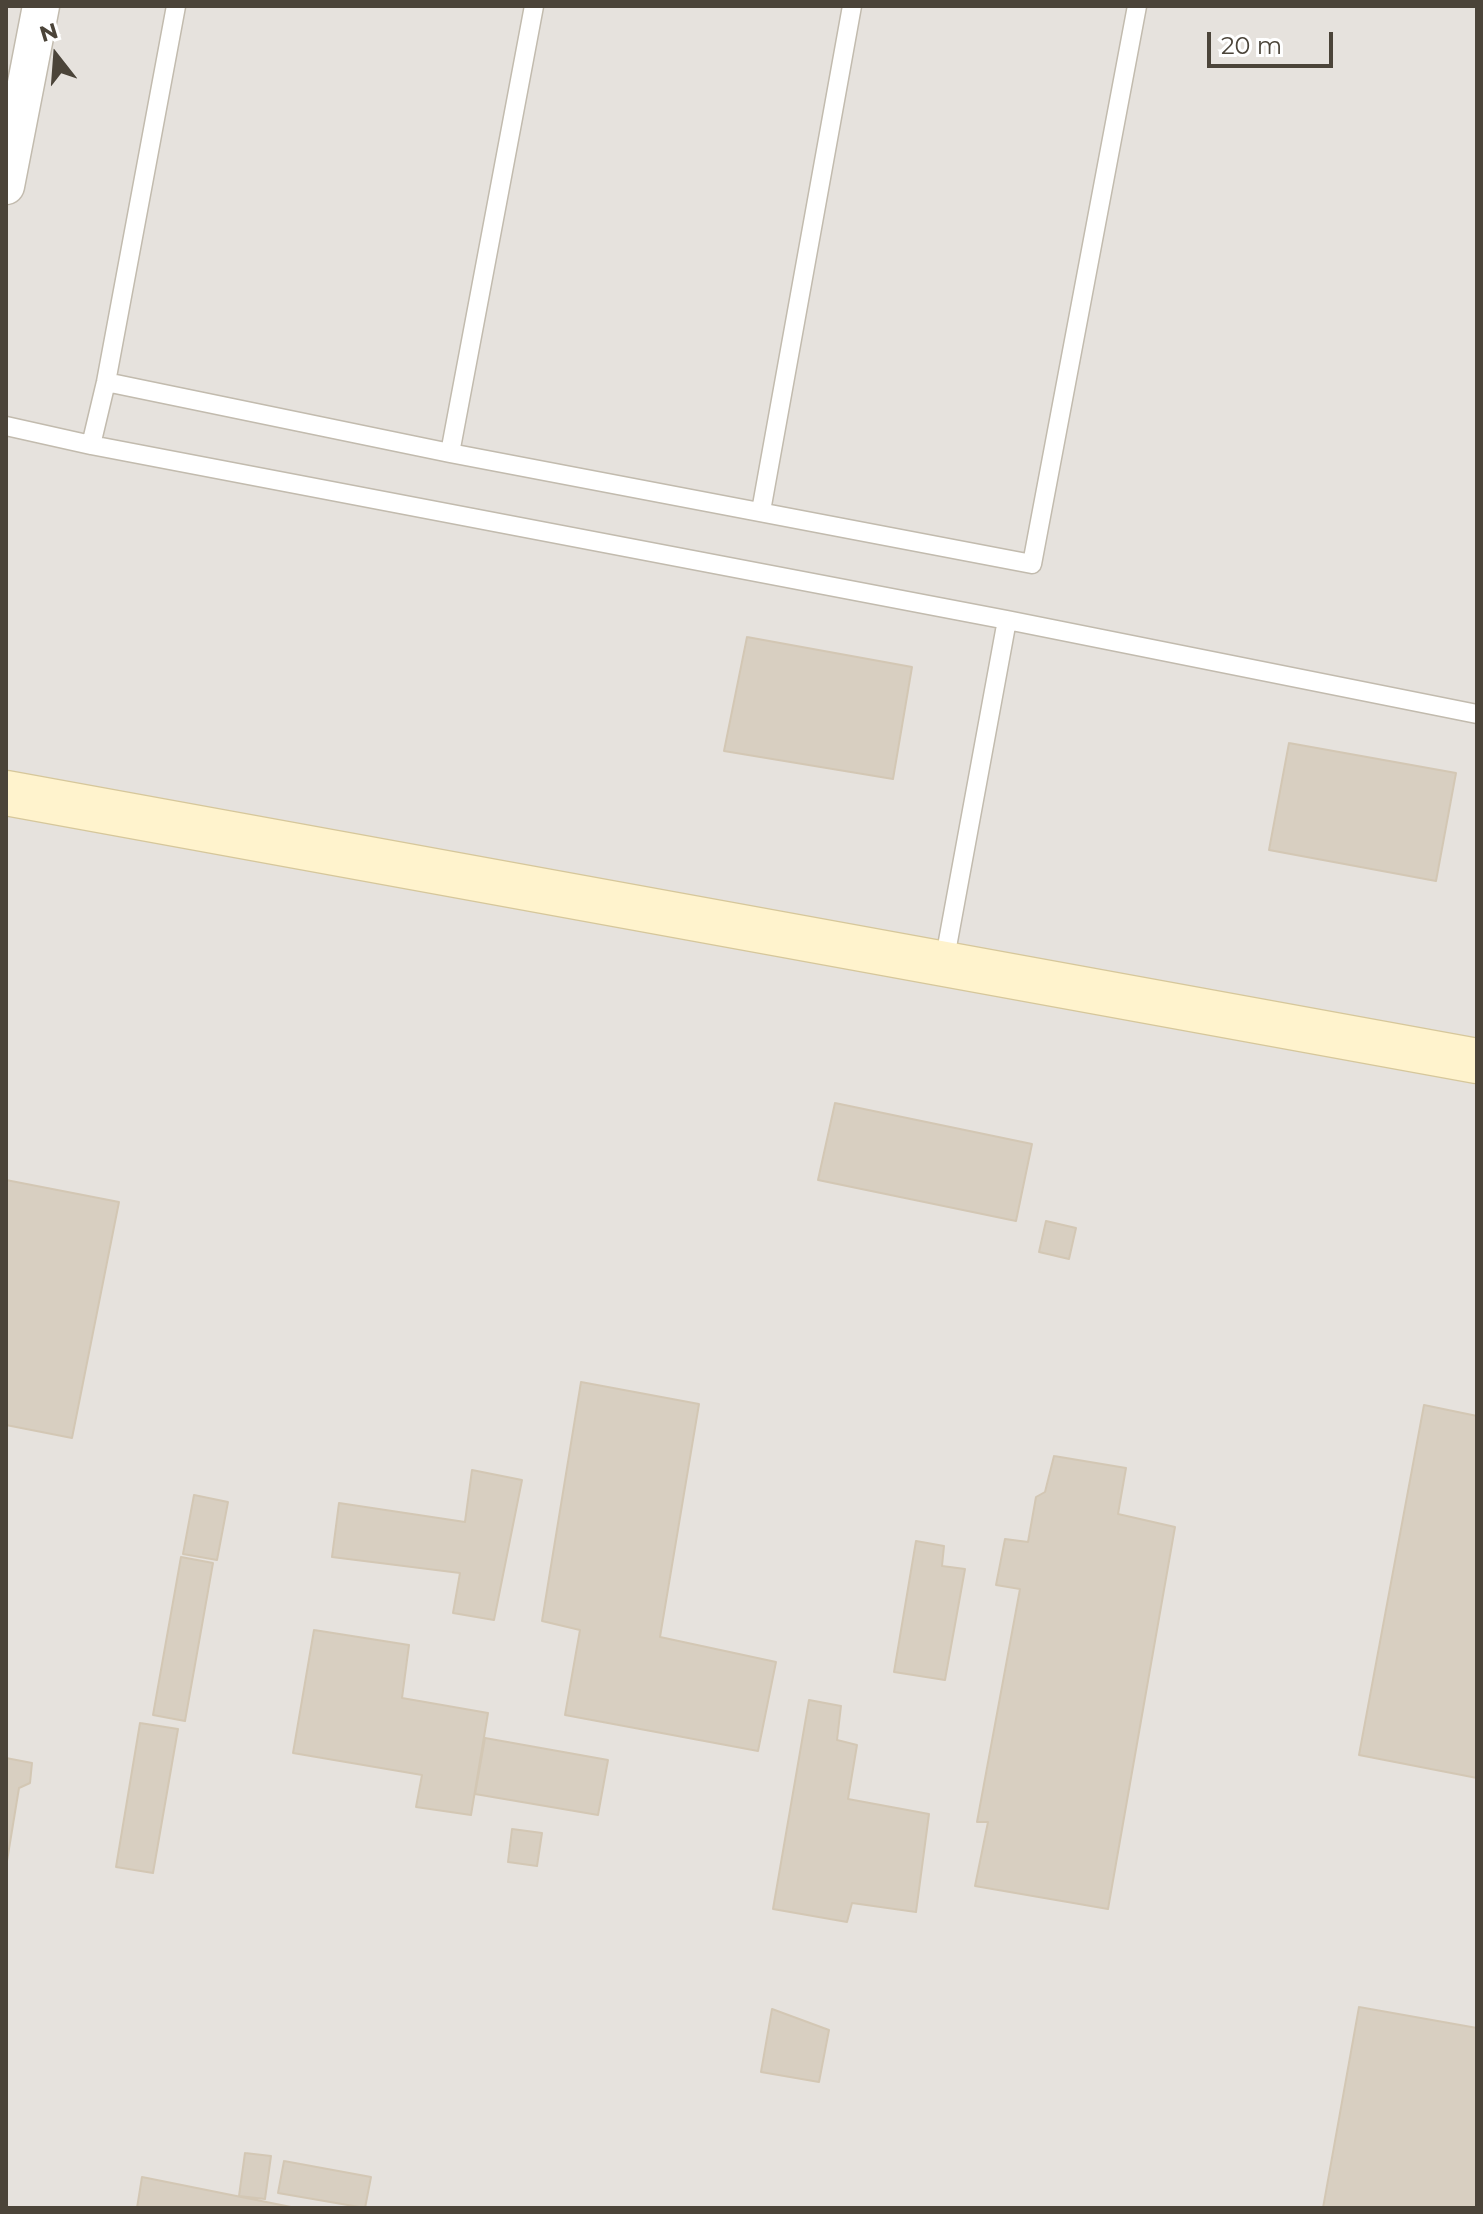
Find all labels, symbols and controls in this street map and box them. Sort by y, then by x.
north arrow [16,16,96,96]
scale bar [1211,16,1337,66]
text: N [36,17,61,48]
text: 20 m [1221,31,1282,60]

